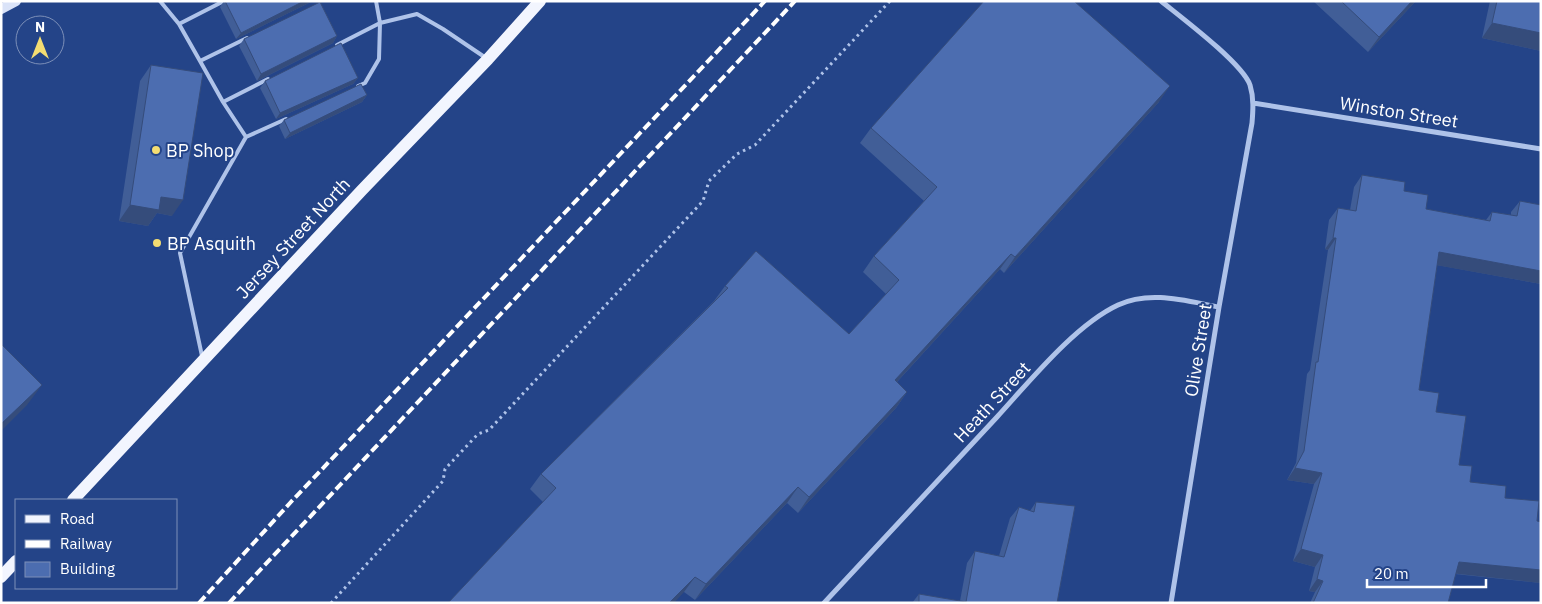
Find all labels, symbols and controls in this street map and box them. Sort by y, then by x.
north arrow [15,15,65,65]
text: N [35,18,45,36]
street label: Winston Street [1338,91,1460,133]
place label: BP Shop [166,139,234,162]
marker: BP Shop [150,144,162,156]
street label: Jersey Street North [231,173,355,303]
place label: BP Asquith [167,232,256,255]
marker: BP Asquith [151,237,163,249]
street label: Olive Street [1179,302,1217,398]
street label: Heath Street [949,357,1035,447]
legend [15,499,178,589]
text: Road [60,509,95,528]
text: Railway [60,534,113,553]
scale bar [1367,556,1486,588]
text: Building [60,559,115,578]
text: 20 m [1374,564,1409,583]

